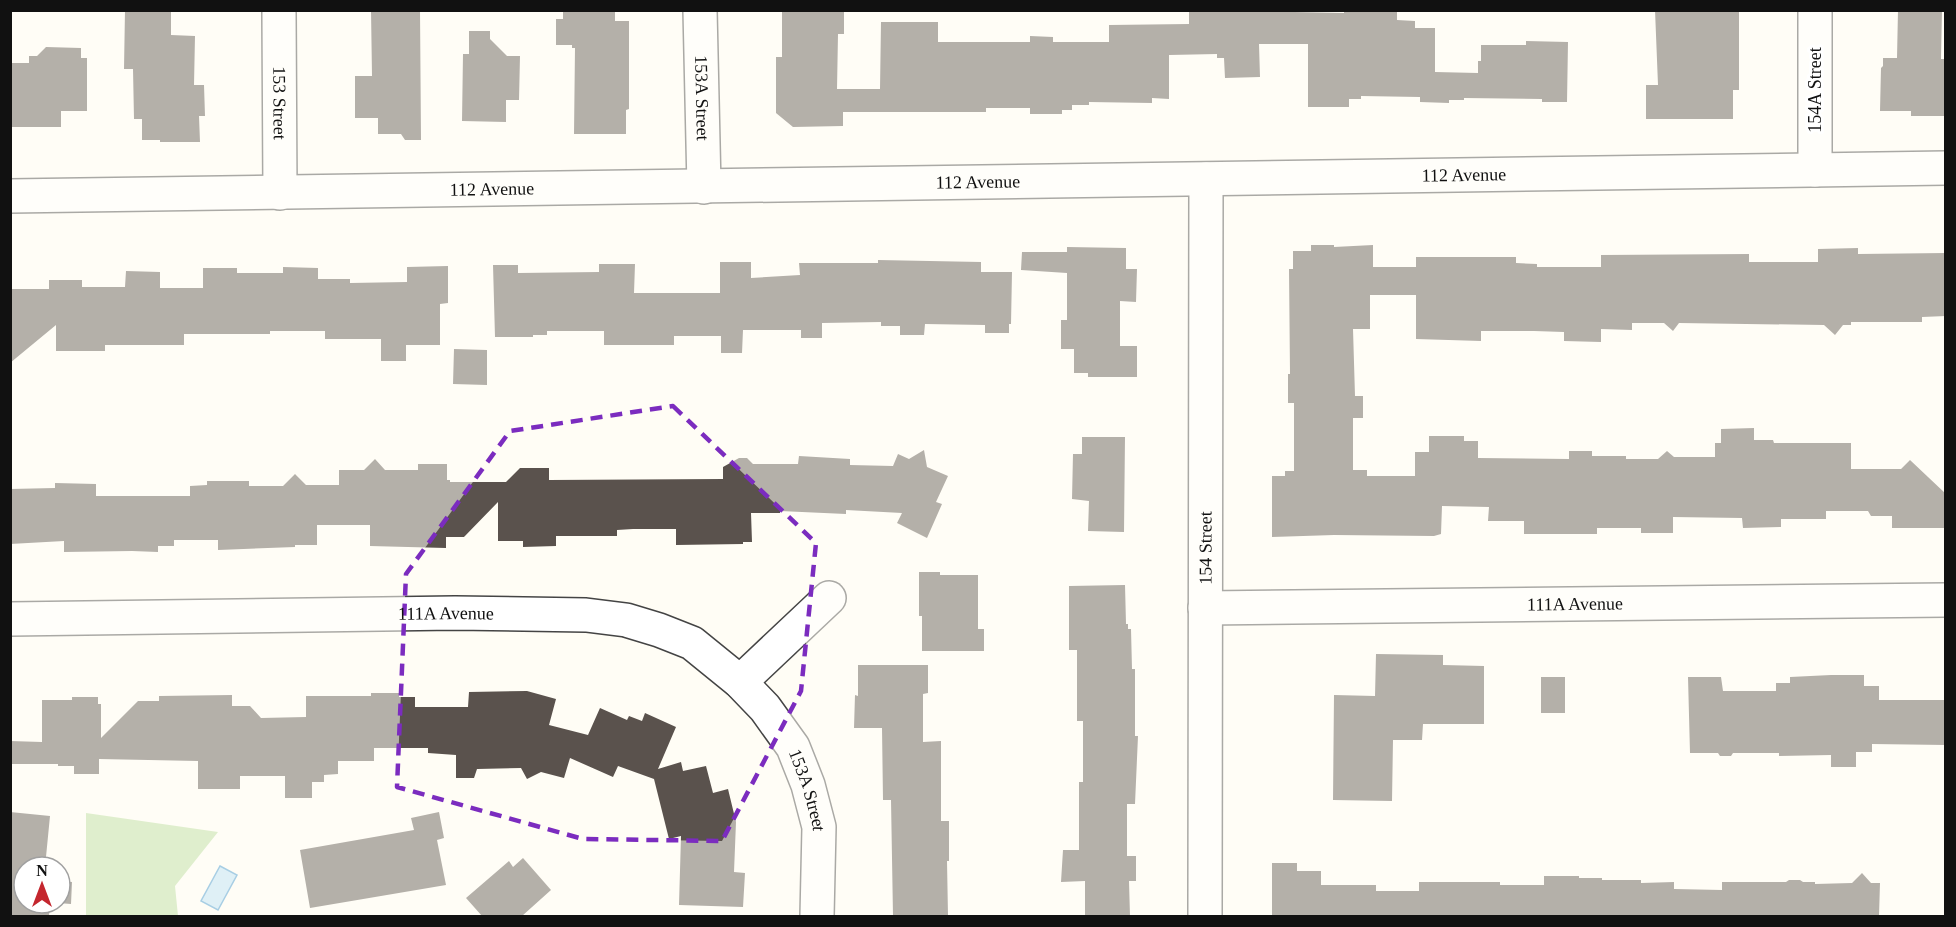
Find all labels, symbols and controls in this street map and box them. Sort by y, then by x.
street label: 154A Street [1805,47,1825,133]
street label: 153A Street [691,55,713,141]
street label: 153 Street [269,66,290,140]
street label: 112 Avenue [1421,164,1506,186]
street label: 112 Avenue [935,171,1020,193]
street label: 112 Avenue [450,178,534,200]
street label: 154 Street [1195,511,1216,585]
street label: 111A Avenue [1527,593,1623,615]
street label: 111A Avenue [398,603,494,624]
street label: 153A Street [785,746,829,831]
north arrow [12,855,72,915]
text: N [36,862,48,879]

